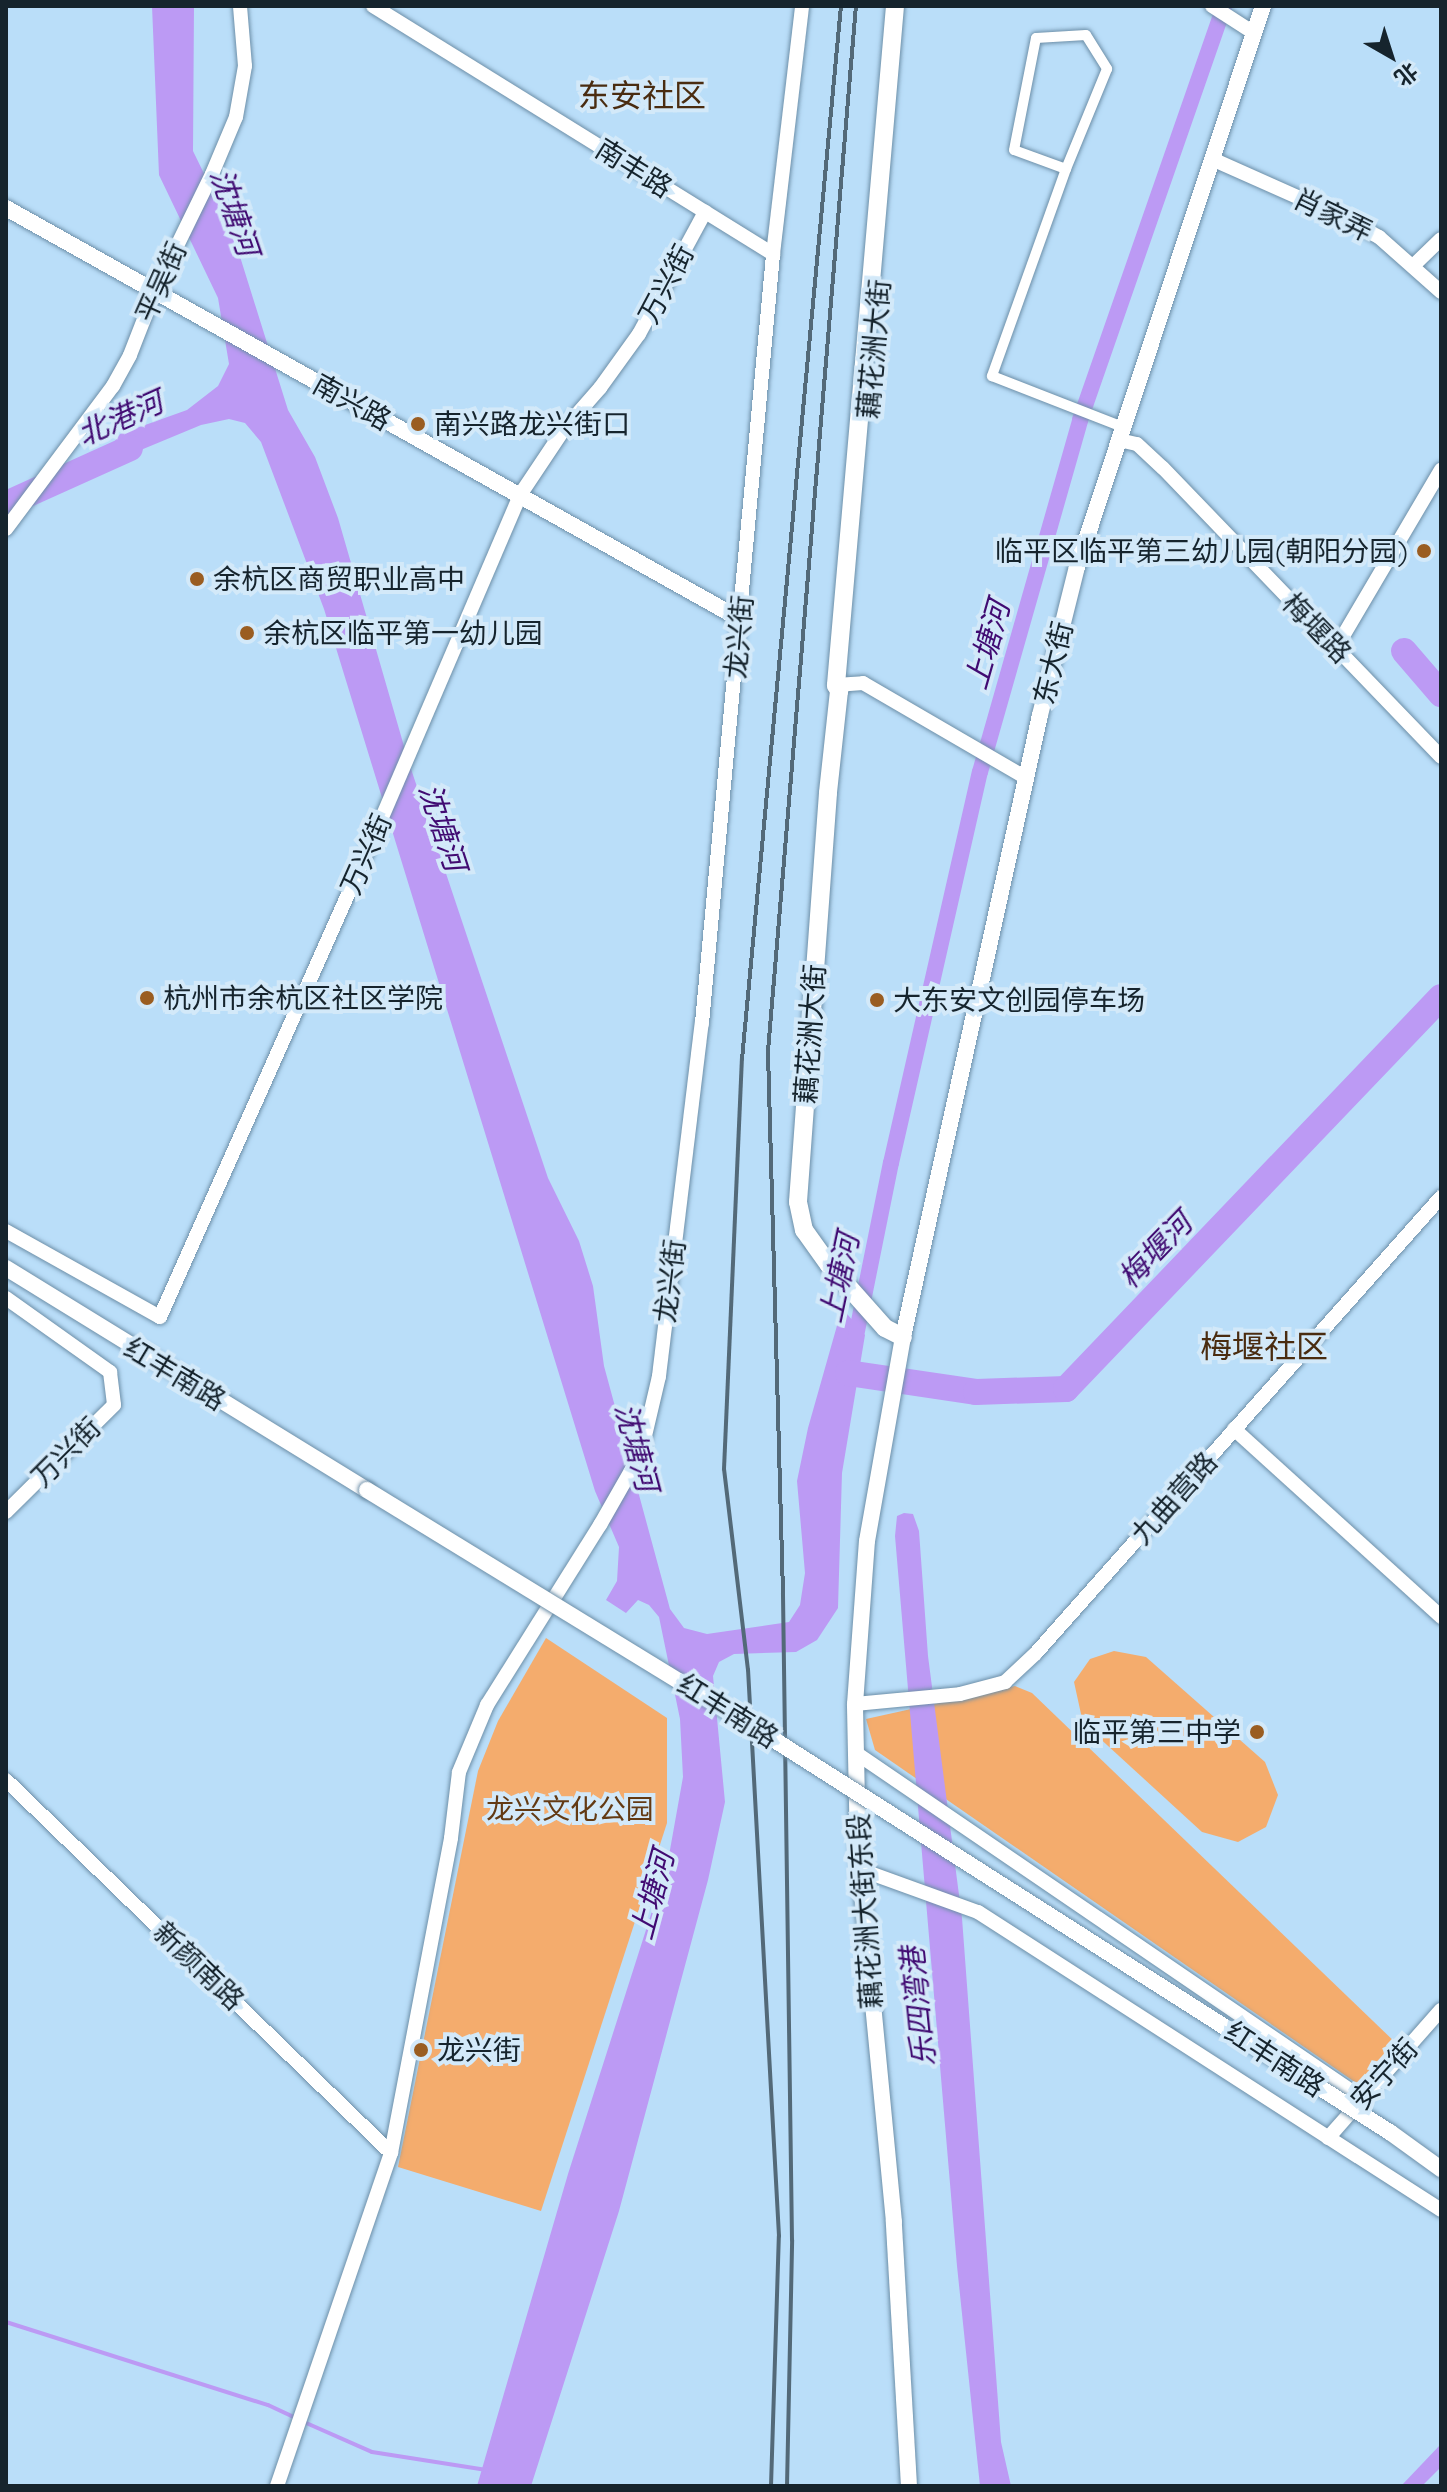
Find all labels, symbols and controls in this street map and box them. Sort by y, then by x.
north arrow [1351,16,1431,96]
text: 北 [1389,57,1423,92]
district label: 东安社区 [578,76,706,114]
street label: 南丰路 [589,131,679,205]
water label: 沈塘河 [203,164,267,260]
street label: 肖家弄 [1288,181,1378,249]
street label: 平吴街 [129,237,193,327]
street label: 万兴街 [631,239,701,329]
street label: 藕花洲大街 [851,278,897,420]
street label: 南兴路 [307,367,397,437]
water label: 北港河 [72,383,168,453]
place label: 南兴路龙兴街口 [434,407,630,441]
marker: 南兴路龙兴街口 [409,415,427,433]
place label: 临平区临平第三幼儿园(朝阳分园) [995,534,1408,568]
marker: 临平区临平第三幼儿园(朝阳分园) [1415,542,1433,560]
place label: 余杭区商贸职业高中 [213,562,465,596]
marker: 余杭区商贸职业高中 [188,570,206,588]
street label: 梅堰路 [1276,586,1358,670]
street label: 龙兴街 [719,594,759,680]
water label: 上塘河 [957,597,1017,693]
place label: 余杭区临平第一幼儿园 [263,616,543,650]
street label: 东大街 [1027,618,1079,708]
marker: 余杭区临平第一幼儿园 [238,624,256,642]
water label: 沈塘河 [412,779,474,875]
street label: 万兴街 [334,809,398,899]
street label: 藕花洲大街 [788,963,832,1105]
place label: 杭州市余杭区社区学院 [163,981,443,1015]
place label: 大东安文创园停车场 [893,983,1145,1017]
marker: 杭州市余杭区社区学院 [138,989,156,1007]
marker: 大东安文创园停车场 [868,991,886,1009]
water label: 梅堰河 [1111,1205,1199,1295]
water label: 上塘河 [812,1230,866,1326]
street label: 龙兴街 [648,1237,692,1325]
district label: 梅堰社区 [1200,1327,1328,1365]
street label: 红丰南路 [118,1331,232,1417]
water label: 沈塘河 [608,1399,666,1495]
street label: 万兴街 [24,1410,108,1494]
street label: 九曲营路 [1124,1445,1224,1551]
street label: 红丰南路 [672,1667,784,1755]
place label: 临平第三中学 [1073,1715,1241,1749]
marker: 临平第三中学 [1248,1723,1266,1741]
park label: 龙兴文化公园 [486,1792,654,1826]
street label: 藕花洲大街东段 [841,1812,889,2010]
water label: 上塘河 [623,1847,681,1943]
street label: 新颜南路 [147,1915,251,2017]
water label: 乐四湾港 [894,1945,942,2069]
street label: 红丰南路 [1219,2014,1331,2104]
street label: 安宁街 [1343,2032,1425,2116]
place label: 龙兴街 [437,2033,521,2067]
marker: 龙兴街 [412,2041,430,2059]

